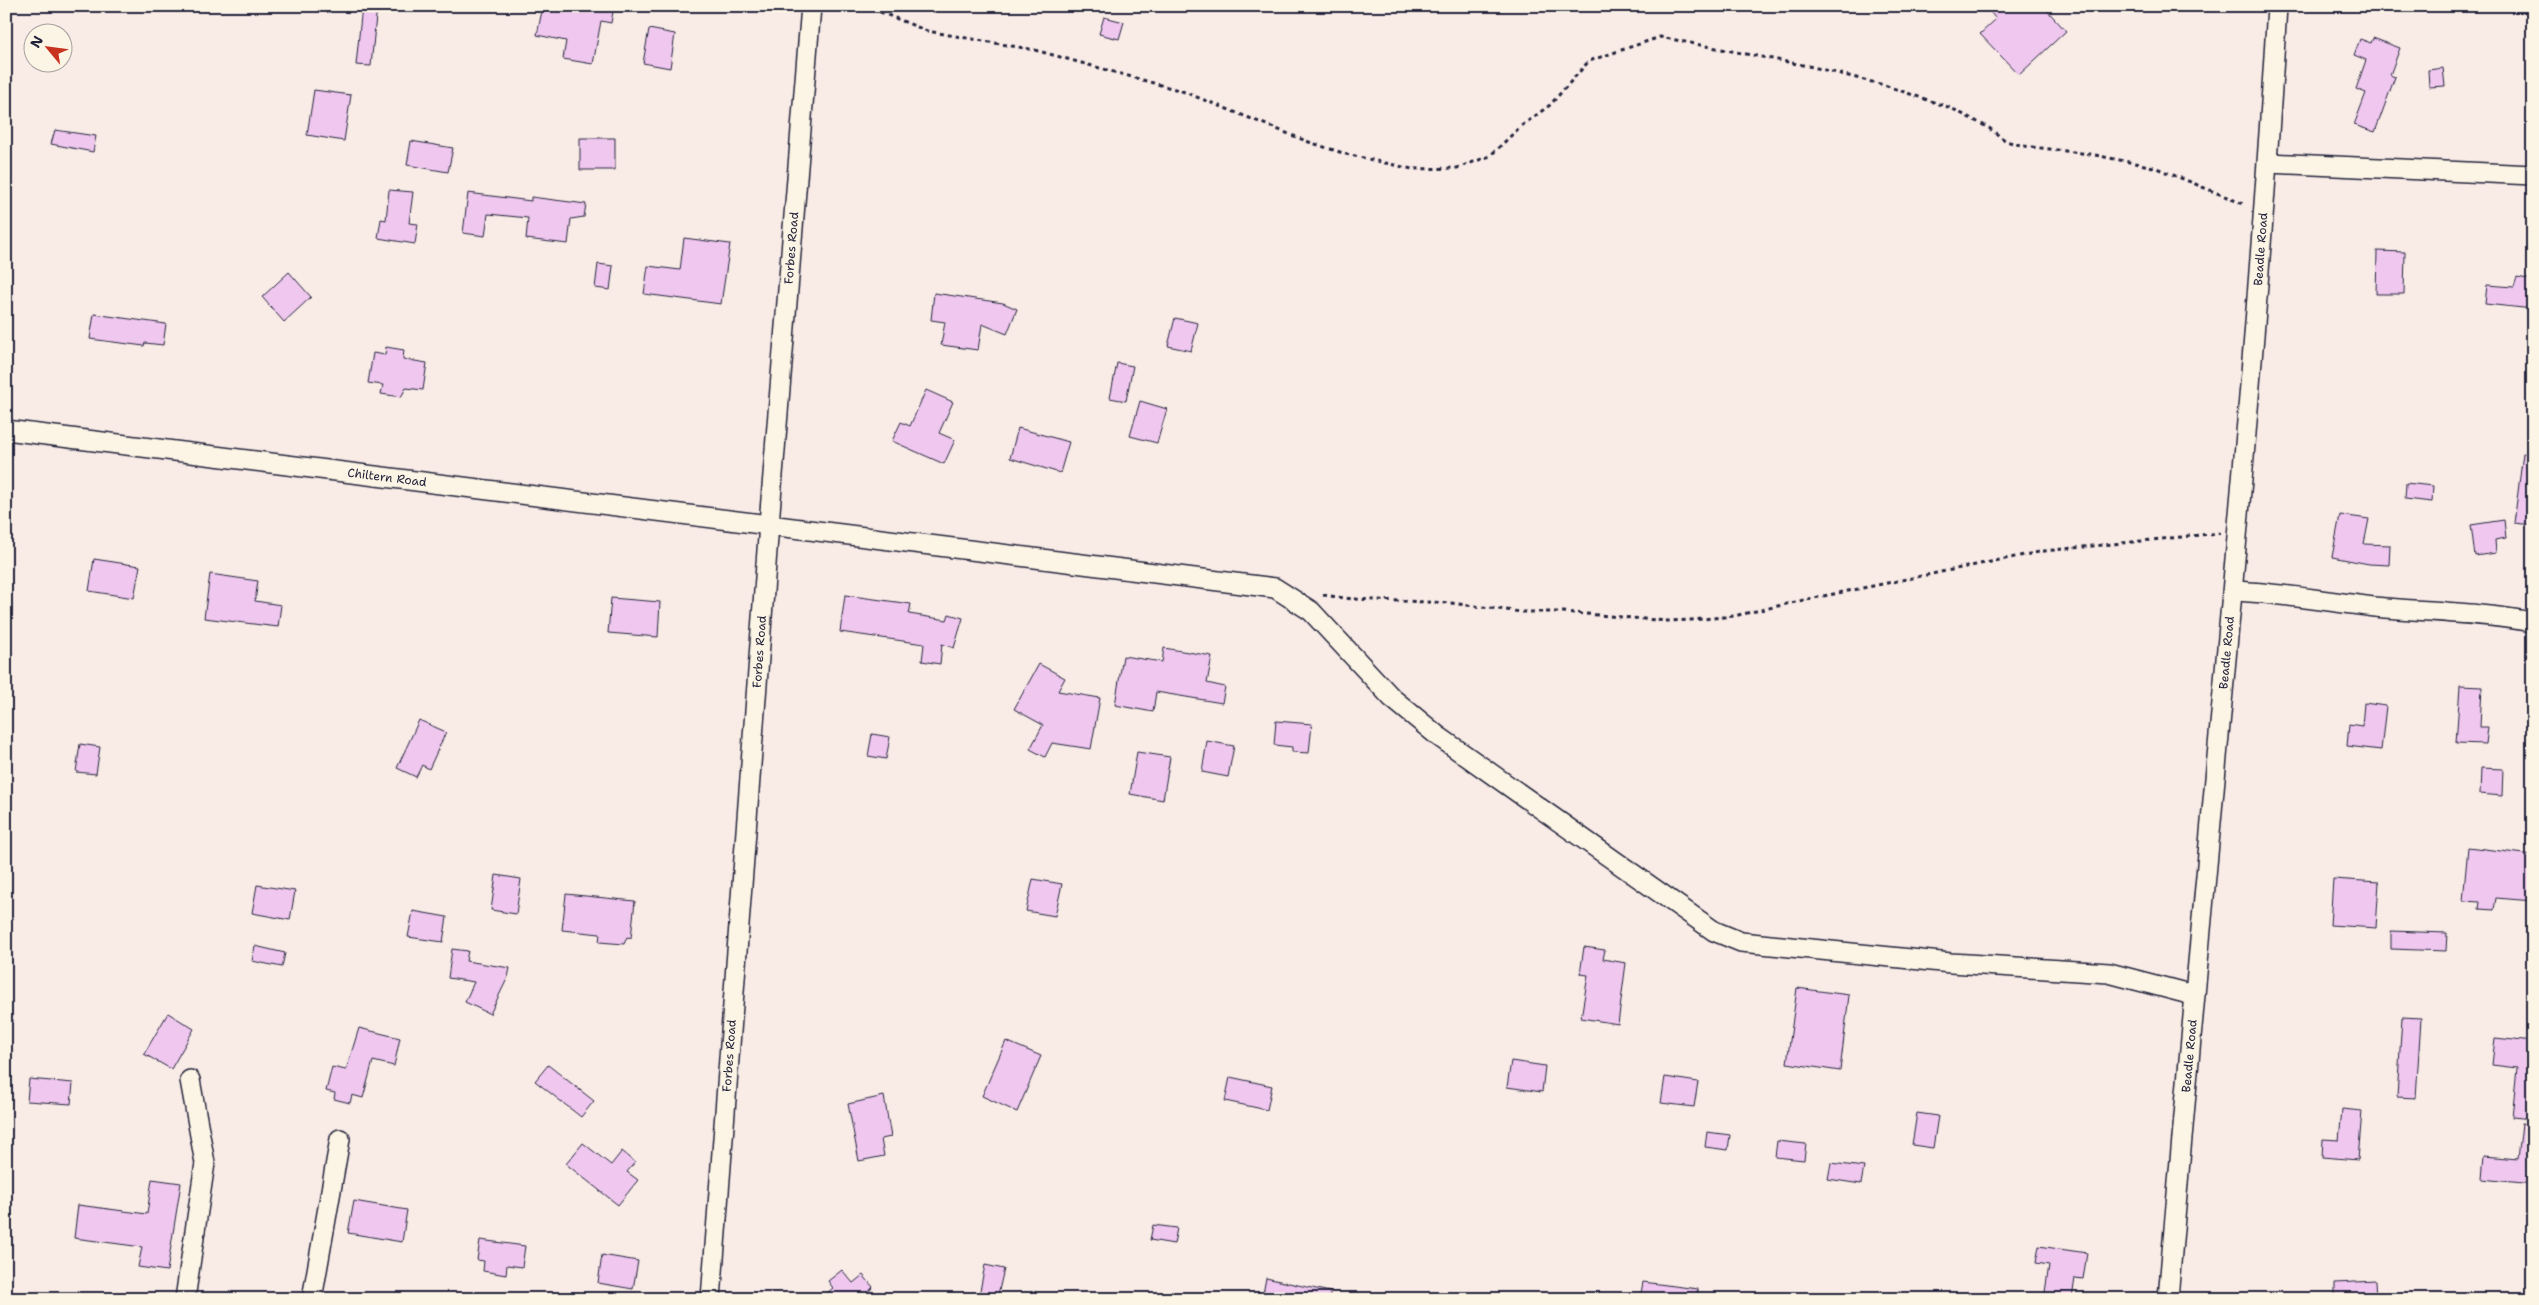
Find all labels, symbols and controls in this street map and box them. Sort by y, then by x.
north arrow [22,22,72,72]
text: N [26,32,47,51]
street label: Forbes Road [780,211,802,285]
street label: Beadle Road [2250,212,2271,286]
street label: Chiltern Road [347,465,428,490]
street label: Forbes Road [749,615,770,689]
street label: Beadle Road [2215,615,2238,690]
street label: Beadle Road [2178,1018,2201,1093]
street label: Forbes Road [719,1019,740,1092]

